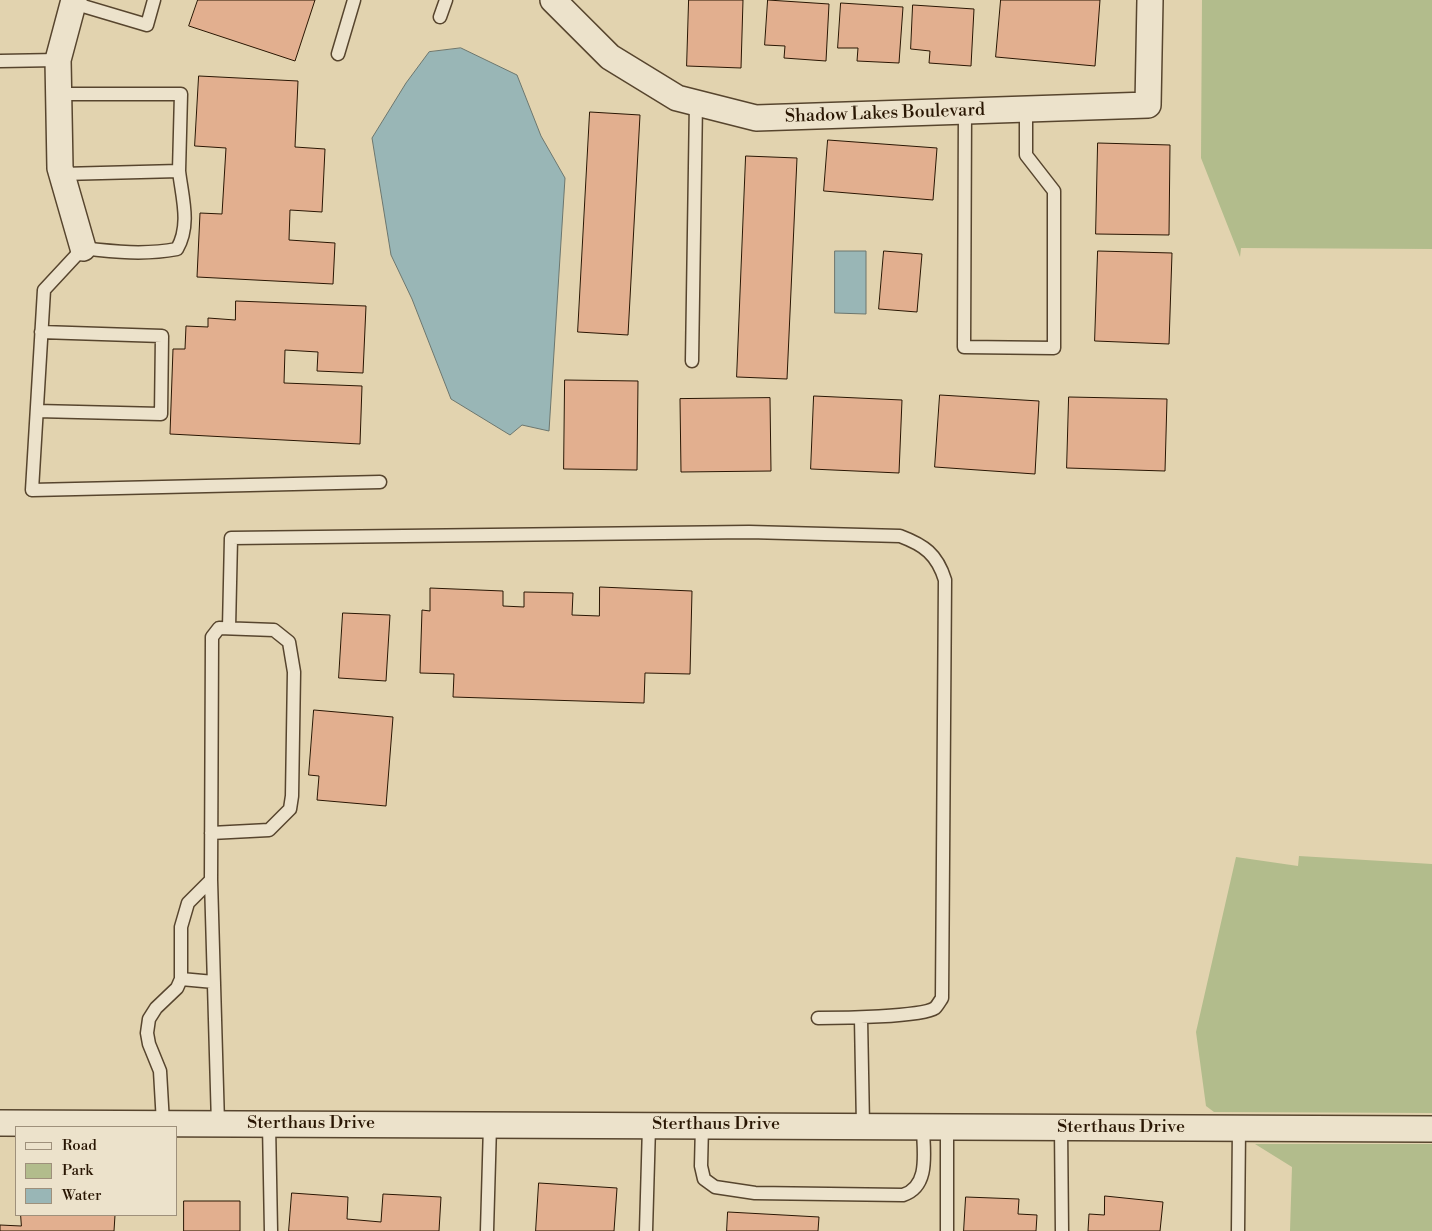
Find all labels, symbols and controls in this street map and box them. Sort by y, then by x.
street label: Shadow Lakes Boulevard [784,100,986,128]
street label: Sterthaus Drive [247,1113,375,1135]
street label: Sterthaus Drive [652,1114,780,1136]
street label: Sterthaus Drive [1057,1117,1185,1139]
legend [15,1126,178,1216]
text: Road [62,1136,97,1155]
text: Park [62,1161,93,1180]
text: Water [62,1186,101,1205]

